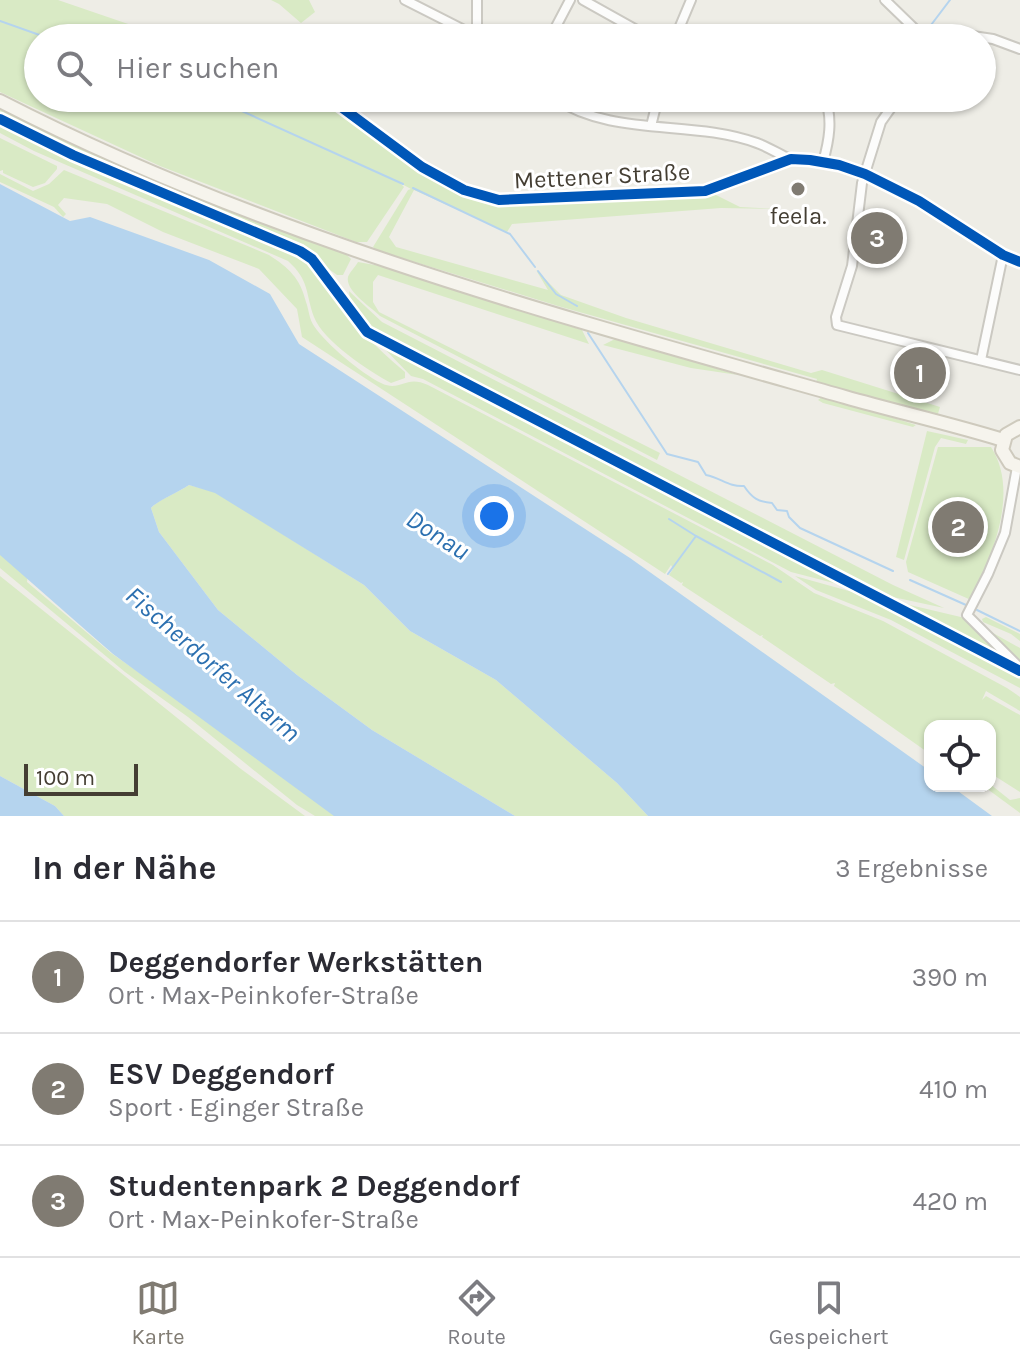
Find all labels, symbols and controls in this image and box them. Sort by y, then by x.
search box [24,24,996,112]
icon: search [52,46,96,90]
text: Hier suchen [116,50,279,86]
street label: Mettener Straße [513,157,691,195]
marker: feela. [789,180,807,198]
place label: feela. [769,202,827,230]
pin: 3 [851,208,903,268]
pin: 1 [894,343,946,403]
your location [474,496,514,536]
pin: 2 [932,497,984,557]
water label: Donau [400,503,476,567]
water label: Fischerdorfer Altarm [119,580,307,748]
map controls [924,720,996,792]
button: locate [924,720,996,792]
scale bar [24,760,138,796]
text: 100 m [36,765,95,791]
text: In der Nähe [32,848,216,888]
text: 3 Ergebnisse [835,853,988,884]
text: Deggendorfer Werkstätten [108,944,484,980]
text: 1 [53,962,63,993]
text: 390 m [912,962,988,993]
text: Ort · Max-Peinkofer-Straße [108,980,419,1011]
text: ESV Deggendorf [108,1056,335,1092]
text: 2 [50,1074,66,1105]
text: 410 m [919,1074,988,1105]
text: Sport · Eginger Straße [108,1092,364,1123]
text: Studentenpark 2 Deggendorf [108,1168,520,1204]
text: 3 [50,1186,66,1217]
text: 420 m [912,1186,988,1217]
text: Ort · Max-Peinkofer-Straße [108,1204,419,1235]
tab: Karte [131,1276,184,1350]
tab: Route [447,1276,506,1350]
tab: Gespeichert [769,1276,889,1350]

